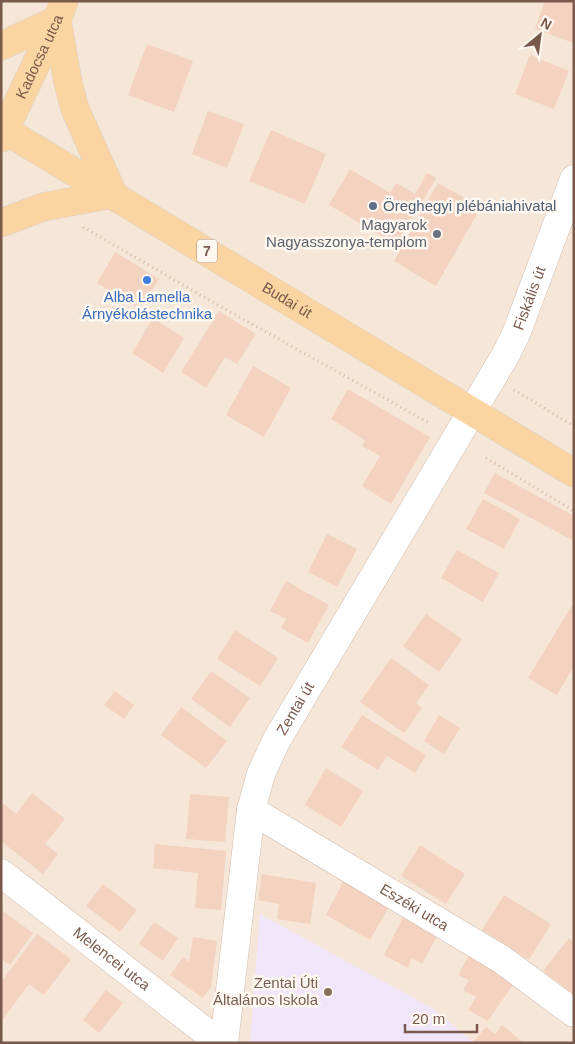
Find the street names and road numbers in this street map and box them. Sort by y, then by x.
street label: Kadocsa utca [12,12,66,101]
road number: 7 [197,240,217,262]
street label: Fiskális út [509,263,549,332]
street label: Budai út [259,278,316,322]
street label: Zentai út [273,678,318,738]
street label: Eszéki utca [377,880,452,934]
street label: Melencei utca [70,923,154,994]

